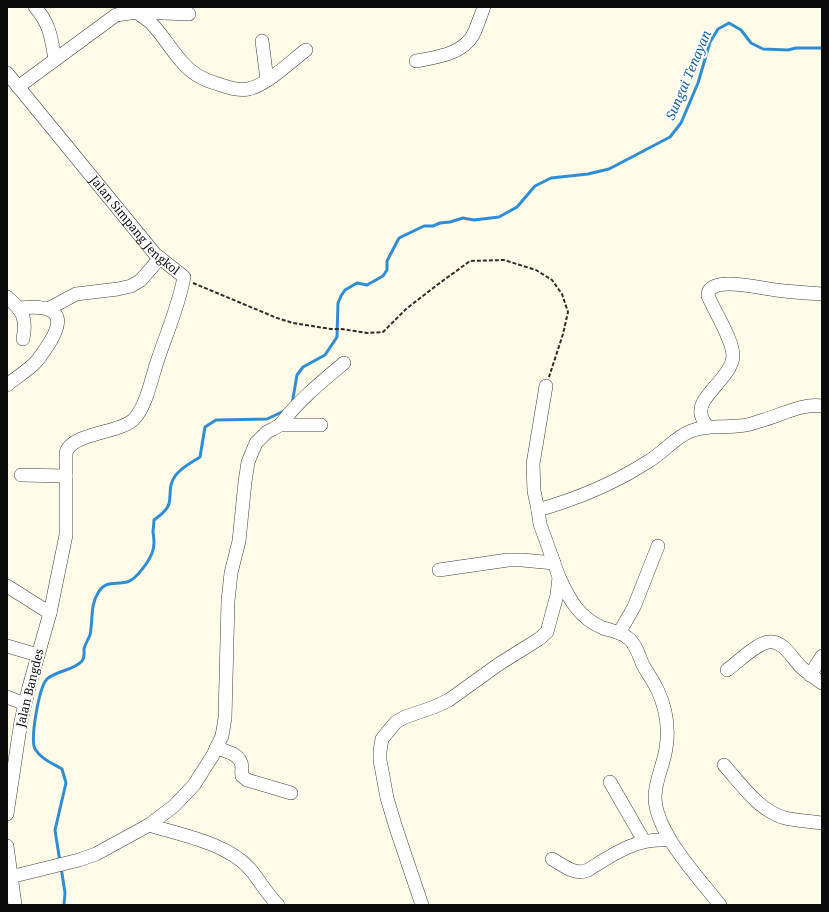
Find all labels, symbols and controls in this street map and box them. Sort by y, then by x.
water label: Sungai Tenayan [661,27,715,123]
street label: Jalan Simpang Jengkol [86,171,184,279]
street label: Jalan Bangdes [11,647,47,730]

